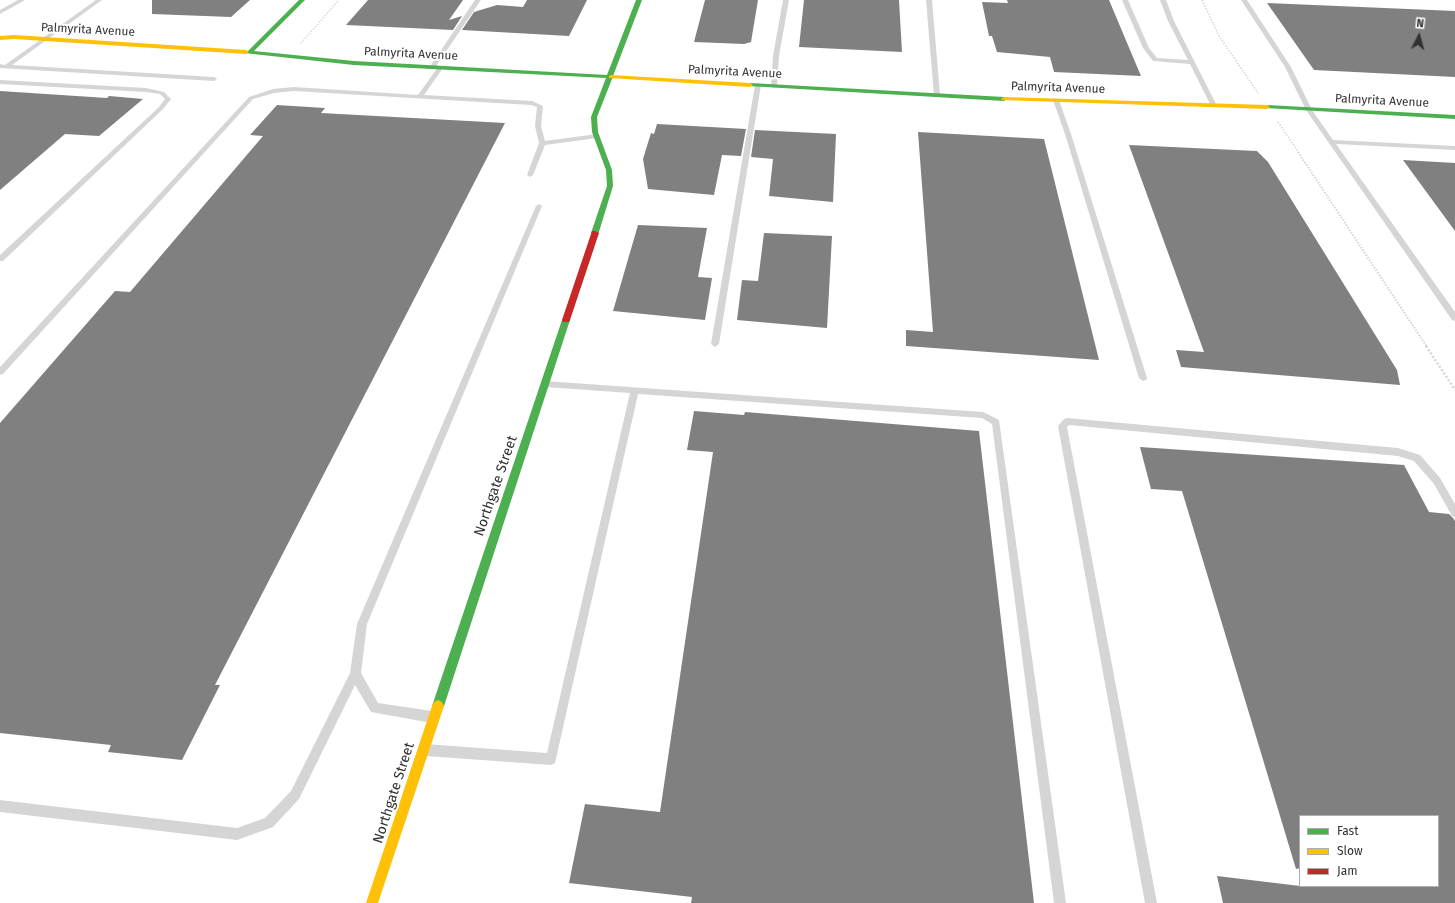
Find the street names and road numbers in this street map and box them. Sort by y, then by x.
street label: Palmyrita Avenue [41,20,135,40]
street label: Palmyrita Avenue [364,44,458,64]
street label: Palmyrita Avenue [688,62,782,82]
street label: Palmyrita Avenue [1011,79,1105,97]
street label: Palmyrita Avenue [1335,91,1429,111]
street label: Northgate Street [471,434,521,538]
street label: Northgate Street [370,740,418,846]

